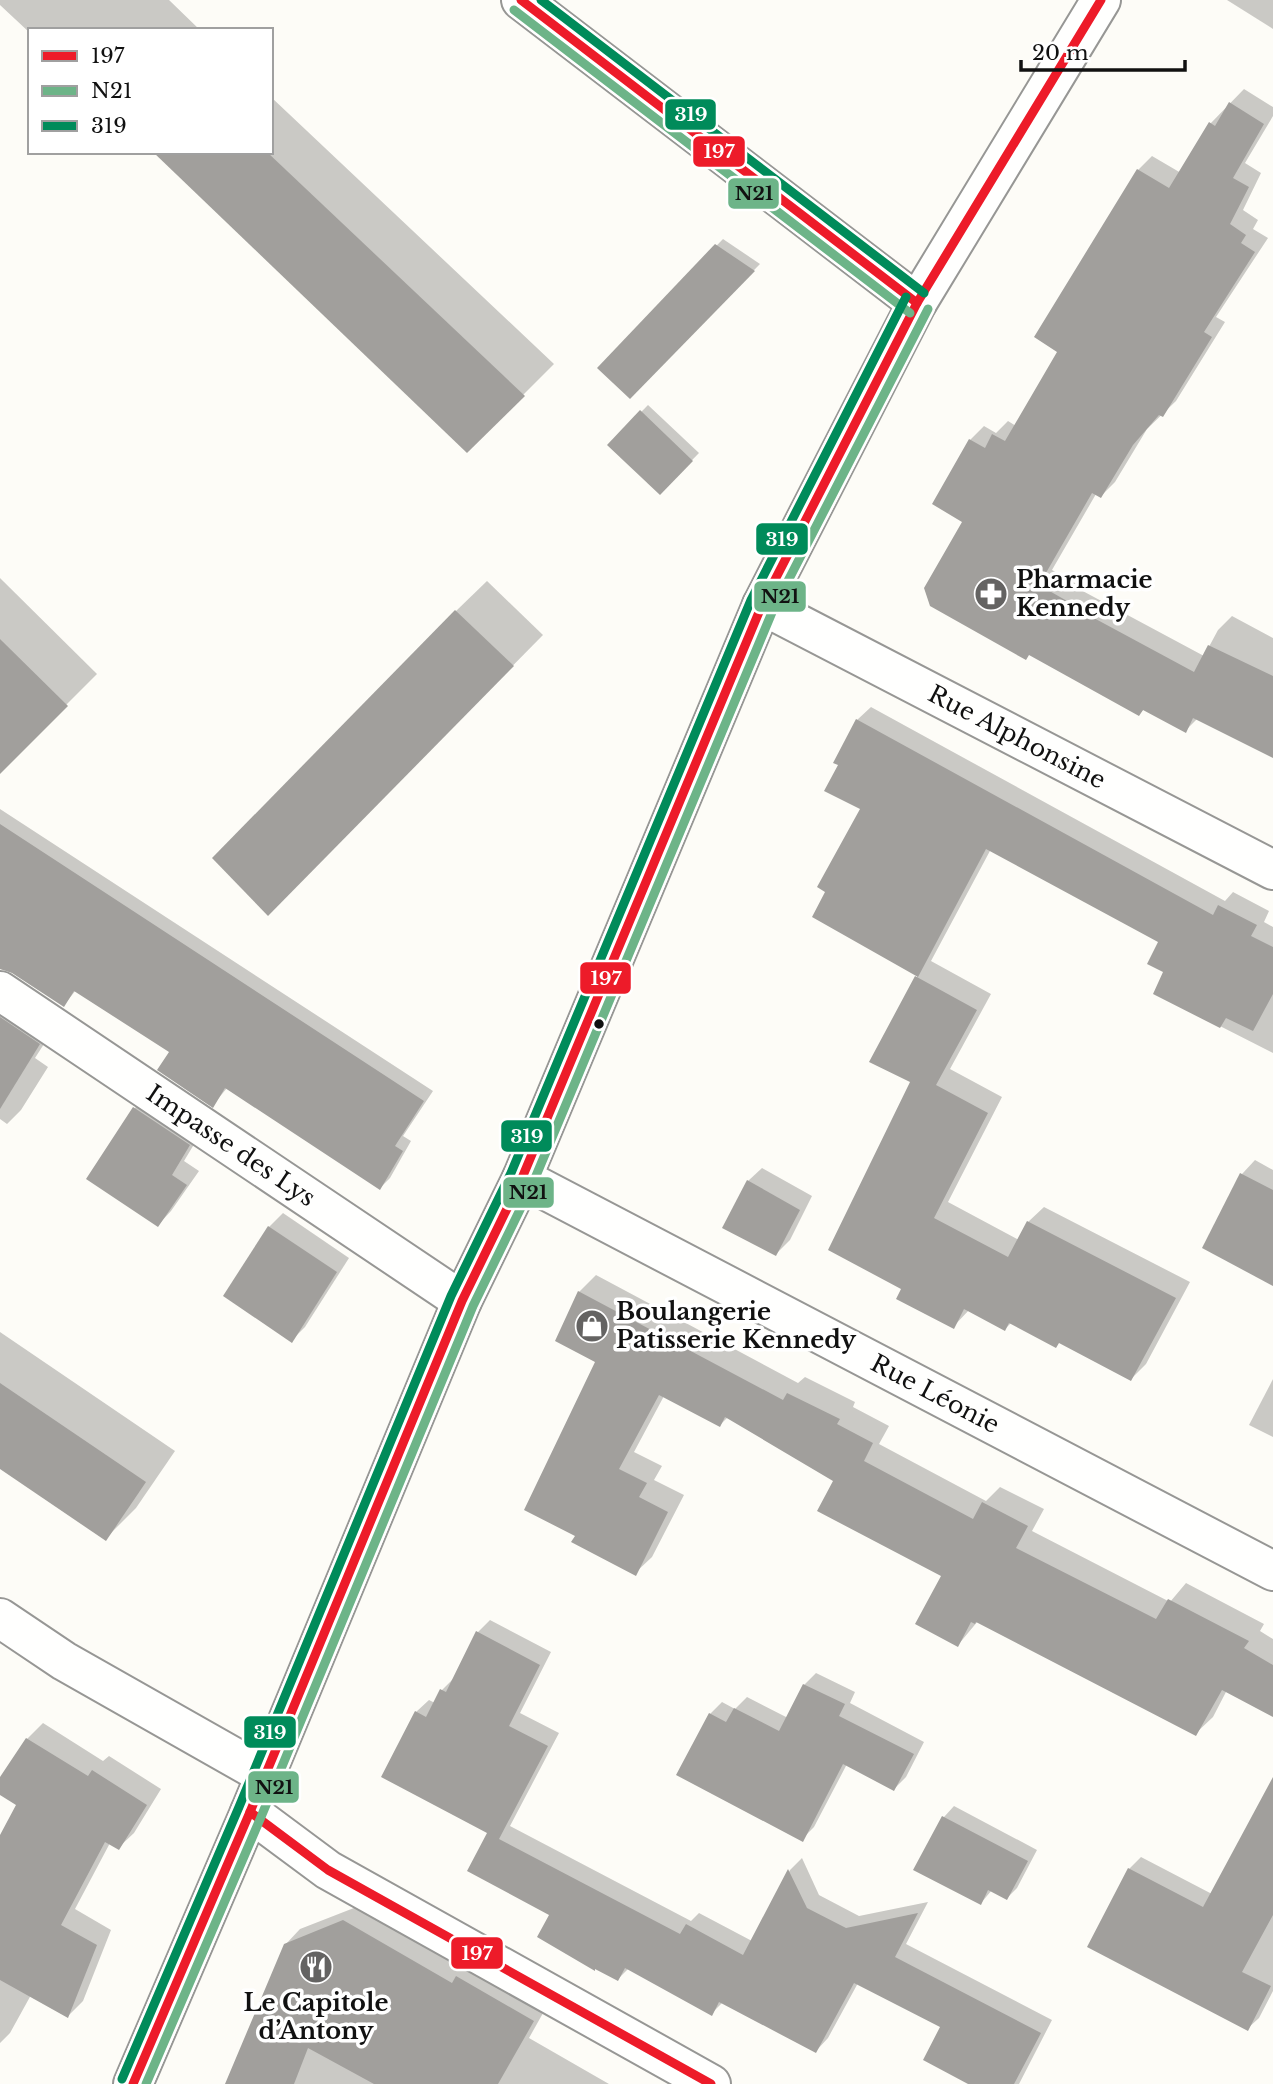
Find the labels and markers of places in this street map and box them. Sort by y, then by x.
place label: Pharmacie Kennedy [1016,565,1153,622]
pharmacy icon: Pharmacie Kennedy [972,575,1010,613]
unlabelled marker [592,1017,606,1031]
place label: Boulangerie Patisserie Kennedy [616,1297,857,1354]
shop icon: Boulangerie Patisserie Kennedy [573,1307,611,1345]
restaurant icon: Le Capitole d’Antony [297,1948,335,1986]
place label: Le Capitole d’Antony [243,1988,389,2045]

